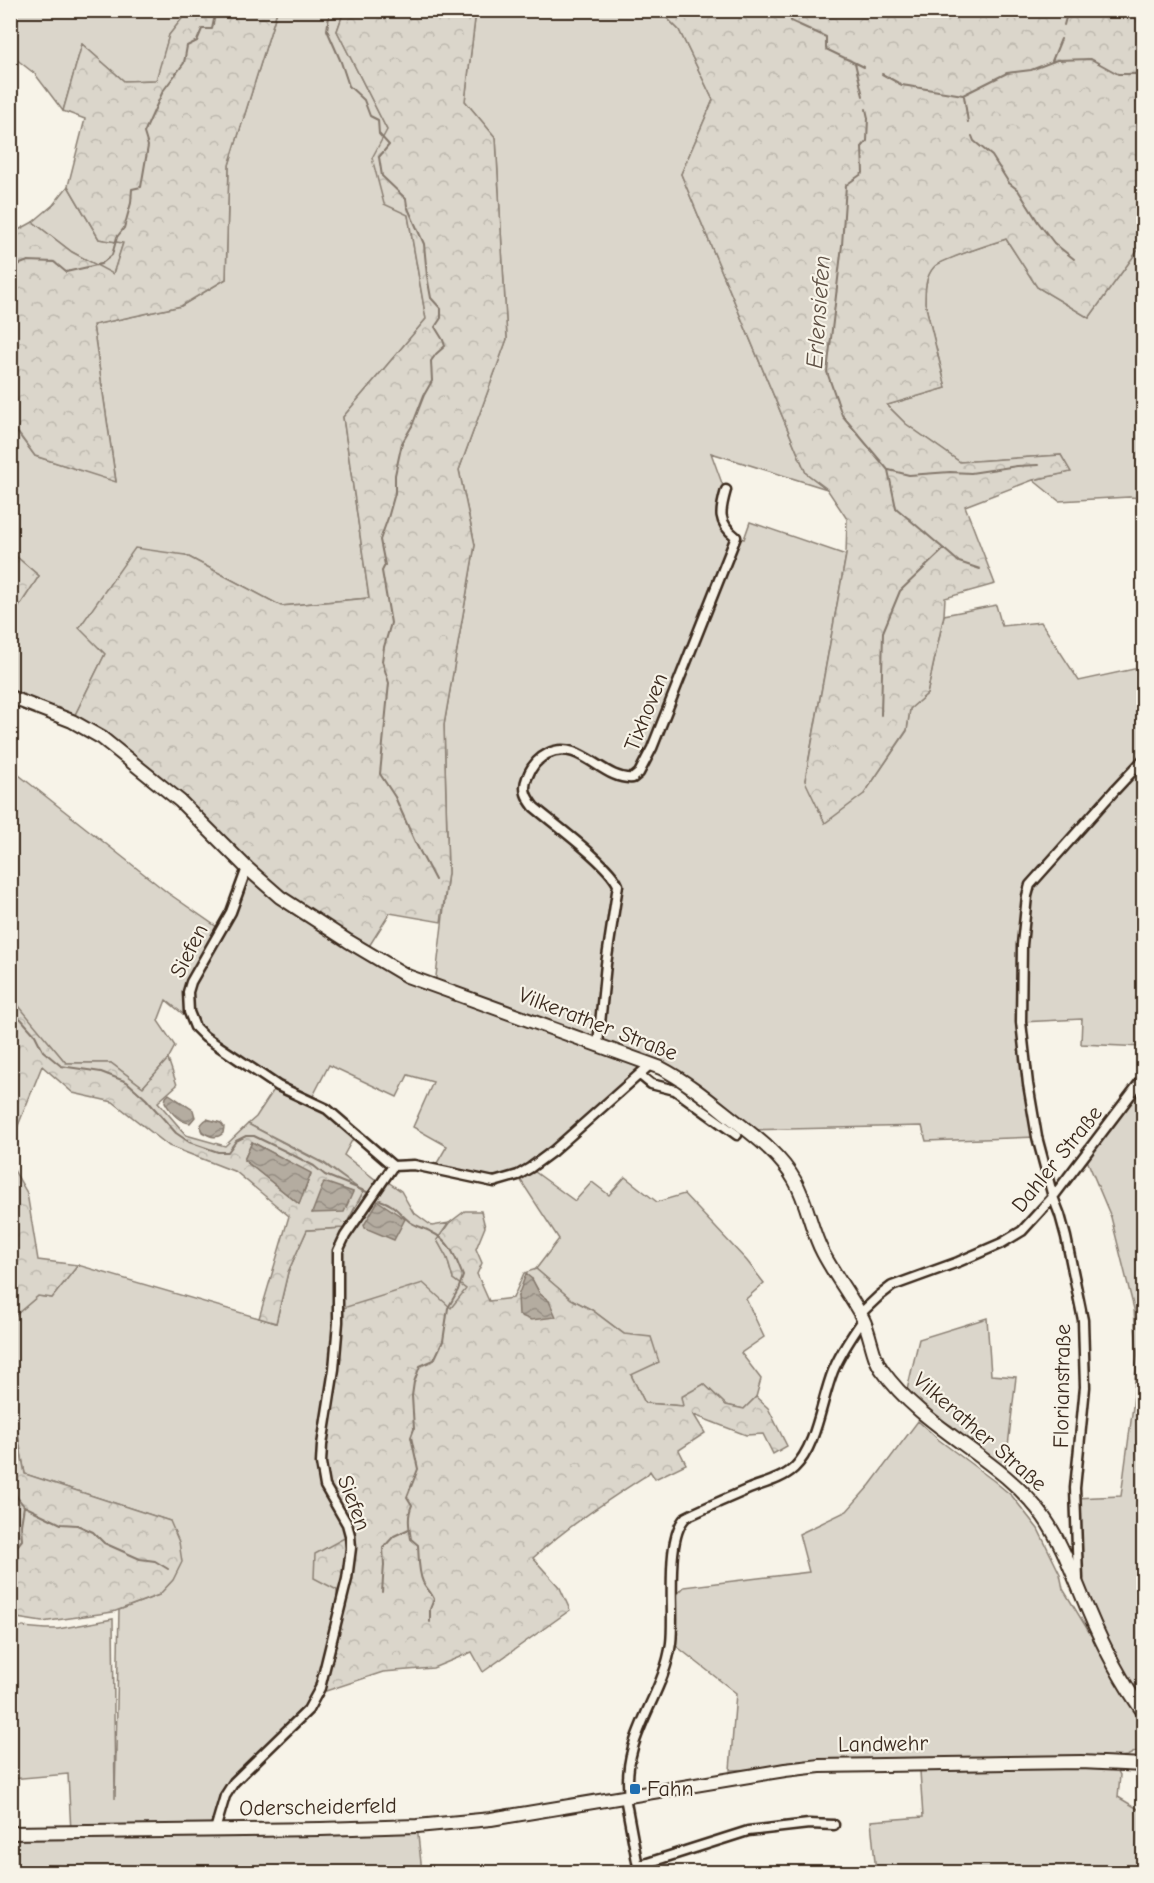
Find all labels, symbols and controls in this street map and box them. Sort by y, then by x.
water label: Erlensiefen [800,254,836,370]
street label: Tixhoven [619,669,673,755]
street label: Siefen [164,920,214,982]
street label: Vilkerather Straße [515,982,681,1066]
street label: Dahler Straße [1006,1100,1108,1218]
street label: Florianstraße [1048,1324,1076,1448]
street label: Vilkerather Straße [908,1367,1052,1497]
street label: Siefen [332,1472,376,1534]
street label: Landwehr [838,1730,929,1758]
place label: Fahn [647,1776,694,1802]
marker: Fahn [628,1782,642,1796]
street label: Oderscheiderfeld [239,1793,397,1821]

